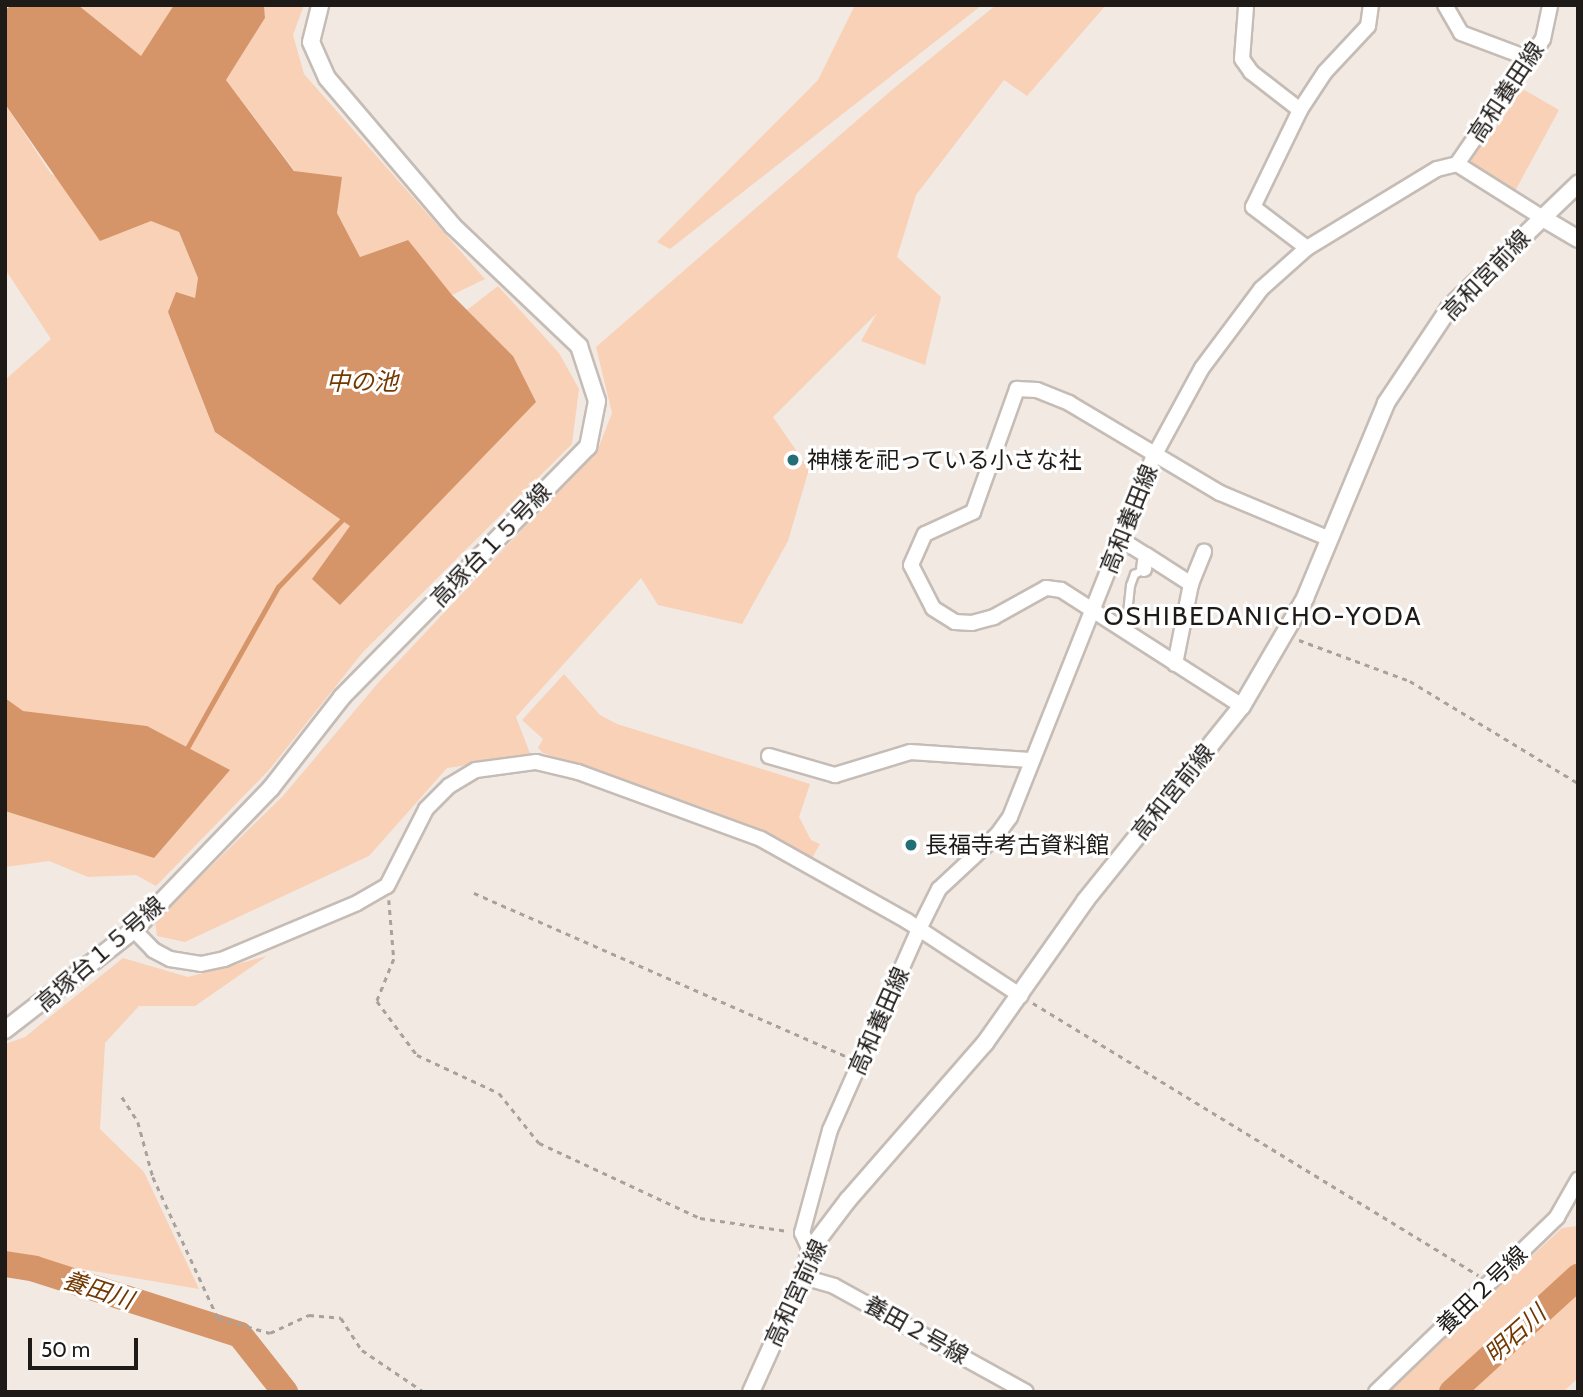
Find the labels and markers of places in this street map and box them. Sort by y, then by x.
place label: 神様を祀っている小さな社 [807,446,1083,474]
marker: 神様を祀っている小さな社 [785,452,801,468]
place label: 長福寺考古資料館 [925,831,1109,859]
marker: 長福寺考古資料館 [903,837,919,853]

